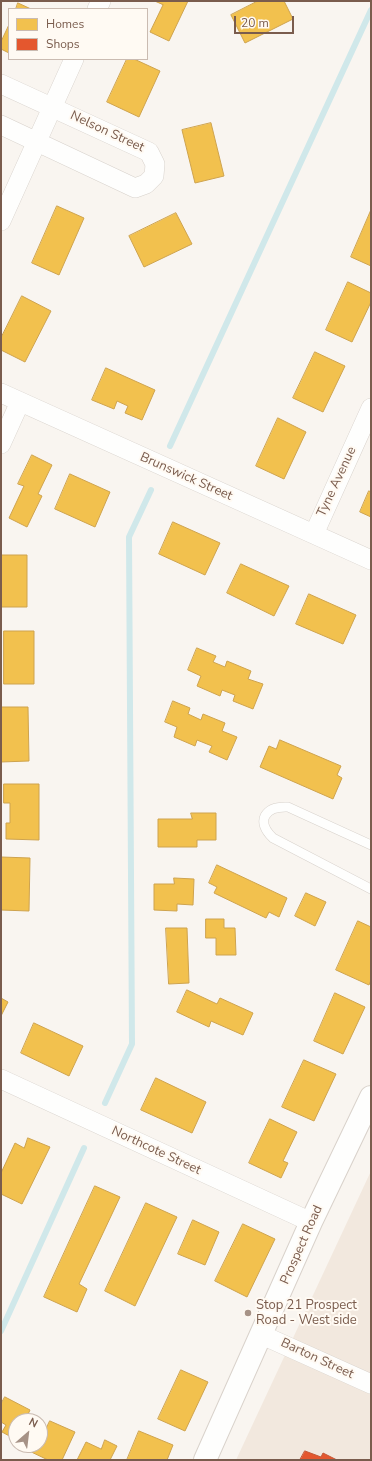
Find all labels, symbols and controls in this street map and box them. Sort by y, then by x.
legend [8,8,148,60]
scale bar [236,8,296,34]
text: 20 m [241,15,269,31]
text: Homes [46,16,84,32]
text: Shops [46,36,80,52]
street label: Nelson Street [67,108,147,156]
street label: Tyne Avenue [314,444,360,520]
street label: Brunswick Street [137,450,235,504]
street label: Northcote Street [109,1123,203,1179]
street label: Prospect Road [278,1203,326,1287]
place label: Stop 21 Prospect Road - West side [256,1298,357,1329]
marker: Stop 21 Prospect Road - West side [243,1308,253,1318]
street label: Barton Street [278,1335,356,1383]
north arrow [8,1413,48,1453]
text: N [26,1414,41,1431]

